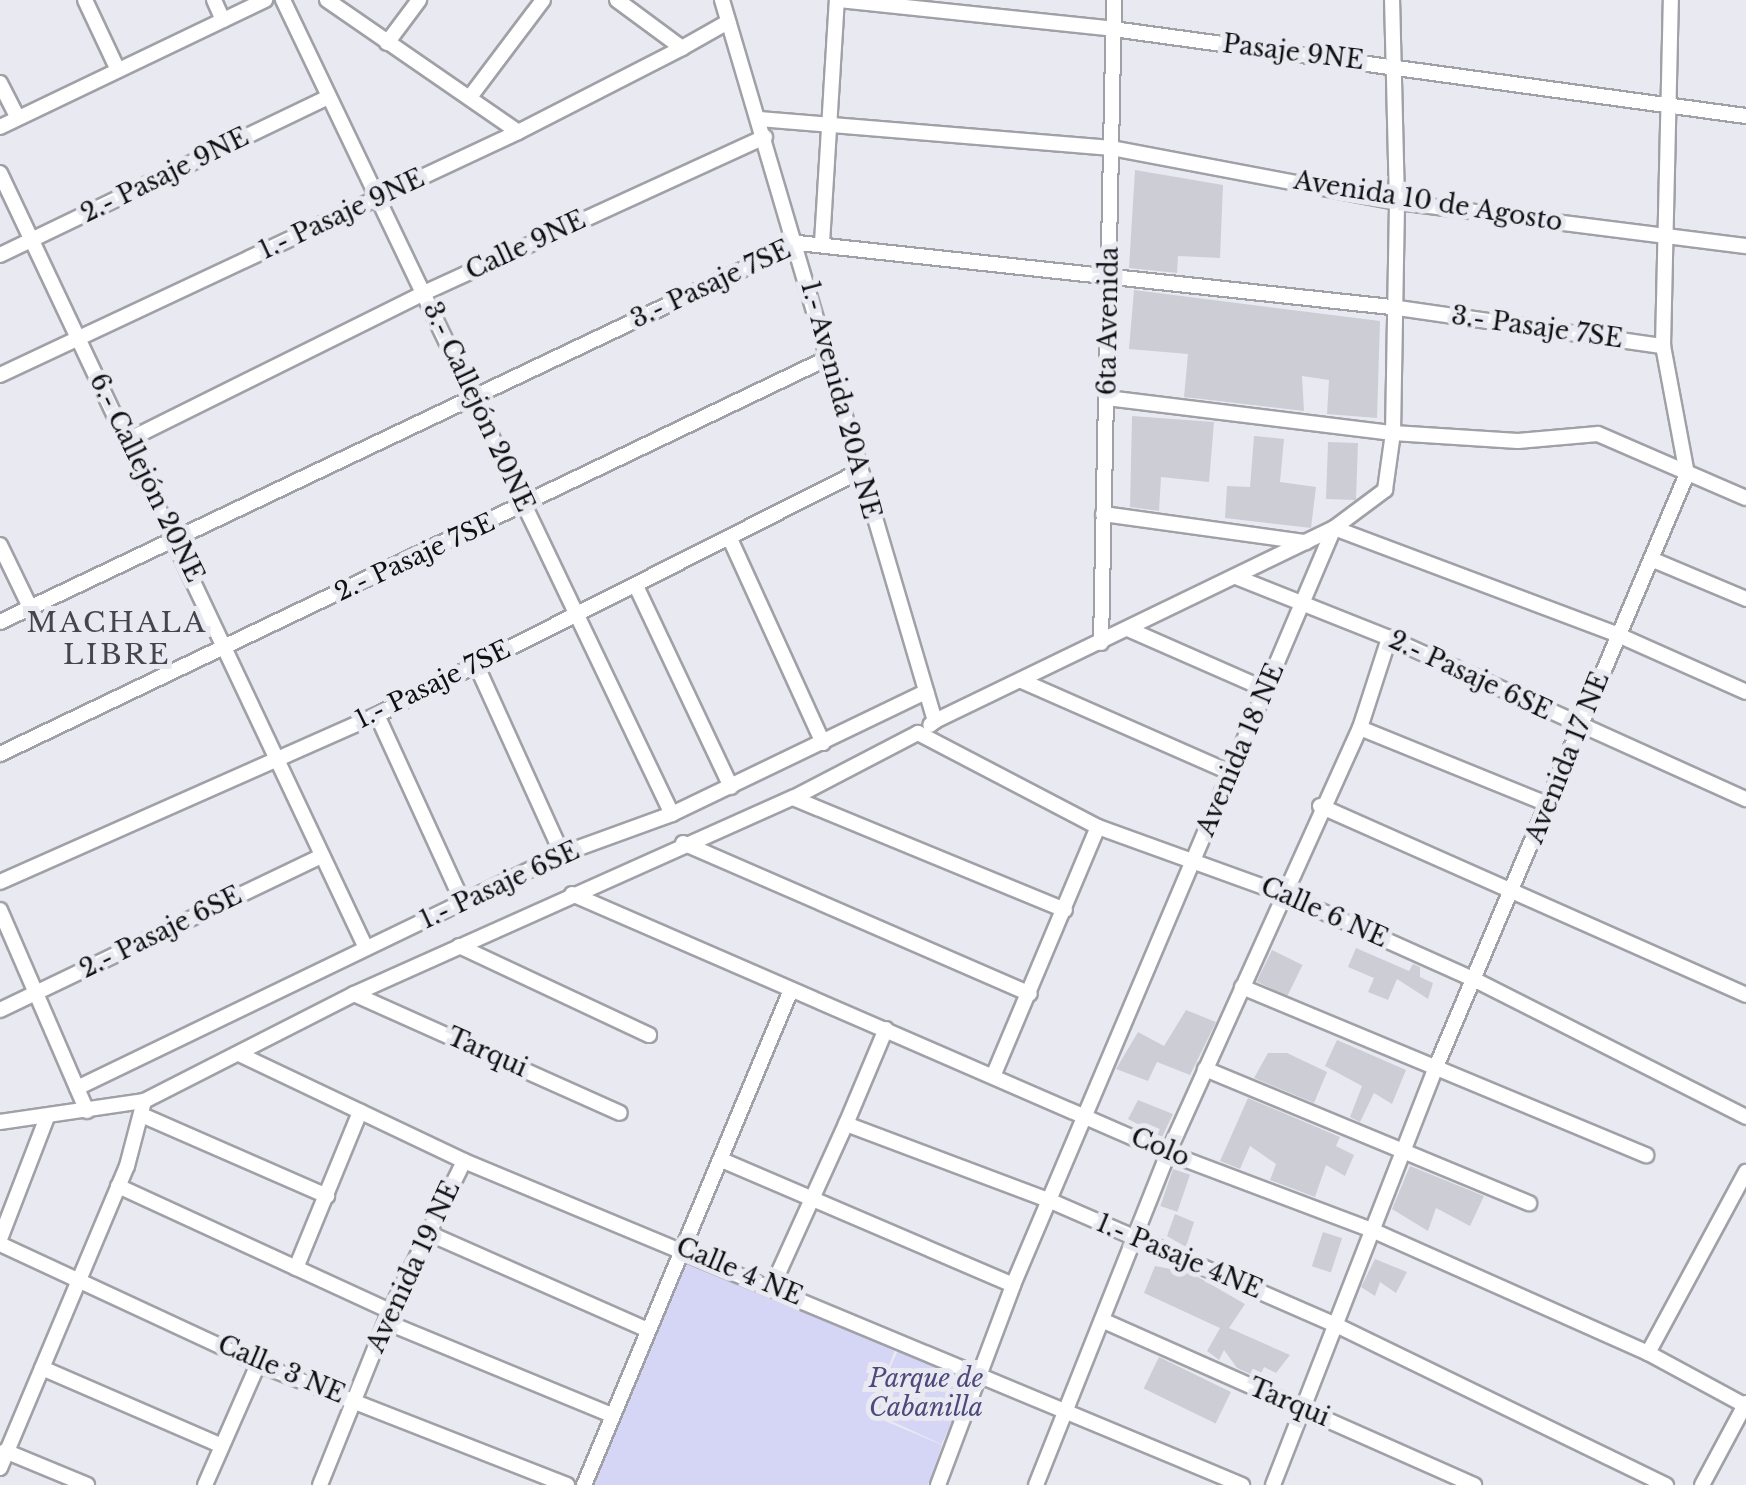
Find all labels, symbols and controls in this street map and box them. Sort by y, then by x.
street label: Pasaje 9NE [1221,29,1365,77]
street label: 2.- Pasaje 9NE [76,123,254,229]
street label: 1.- Pasaje 9NE [255,164,429,266]
street label: Avenida 10 de Agosto [1291,166,1565,238]
street label: Calle 9NE [461,205,591,287]
street label: 3.- Pasaje 7SE [626,235,796,335]
street label: 6ta Avenida [1093,246,1125,396]
street label: 1.- Avenida 20A NE [794,277,886,523]
street label: 3.- Callejón 20NE [416,298,540,516]
street label: 3.- Pasaje 7SE [1449,301,1625,355]
street label: 6.- Callejón 20NE [82,369,210,587]
street label: 2.- Pasaje 7SE [330,508,500,608]
district label: MACHALA LIBRE [26,606,208,672]
street label: 2.- Pasaje 6SE [1384,625,1556,727]
street label: 1.- Pasaje 7SE [351,635,515,735]
street label: Avenida 18 NE [1191,659,1291,841]
street label: Avenida 17 NE [1520,668,1616,848]
street label: 1.- Pasaje 6SE [416,836,584,936]
street label: Calle 6 NE [1256,872,1392,954]
street label: 2.- Pasaje 6SE [75,881,247,985]
street label: Tarqui [442,1022,532,1084]
street label: Colo [1126,1122,1194,1174]
street label: Avenida 19 NE [361,1177,467,1357]
street label: 1.- Pasaje 4NE [1092,1209,1266,1305]
street label: Calle 4 NE [671,1232,807,1312]
street label: Calle 3 NE [213,1330,349,1410]
park label: Parque de Cabanilla [869,1365,983,1424]
street label: Tarqui [1244,1373,1334,1433]

